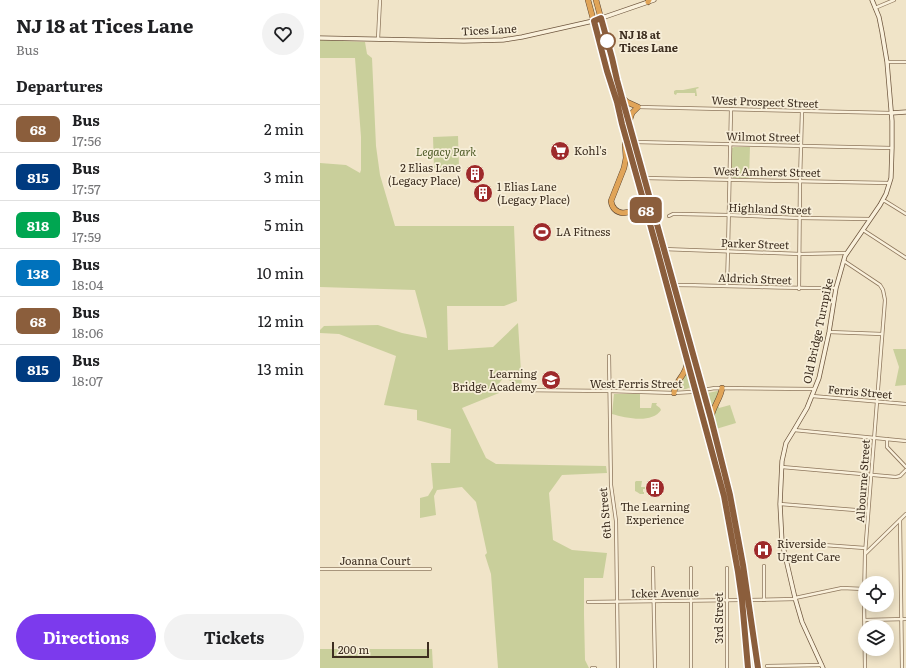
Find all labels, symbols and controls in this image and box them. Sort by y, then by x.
text: NJ 18 at Tices Lane [16,11,194,39]
button: heart [262,13,304,55]
street label: Tices Lane [461,20,517,38]
place label: NJ 18 at Tices Lane [619,26,678,55]
marker: NJ 18 at Tices Lane [598,32,616,50]
text: Bus [16,40,39,59]
text: Departures [16,74,103,97]
street label: West Prospect Street [711,91,819,111]
text: Bus [72,108,100,131]
text: 2 min [264,117,304,140]
text: 68 [30,119,46,139]
street label: Wilmot Street [726,127,801,145]
text: 17:56 [72,131,101,150]
supermarket icon: Kohl's [549,140,571,162]
place label: Kohl's [574,142,607,158]
park label: Legacy Park [416,143,476,159]
text: Bus [72,156,100,179]
place label: 2 Elias Lane (Legacy Place) [388,159,461,188]
street label: West Amherst Street [713,162,822,180]
building icon: 2 Elias Lane (Legacy Place) [464,163,486,185]
text: 3 min [263,165,304,188]
text: 815 [27,167,49,187]
place label: 1 Elias Lane (Legacy Place) [497,178,570,207]
text: 17:57 [72,179,101,198]
building icon: 1 Elias Lane (Legacy Place) [472,182,494,204]
line badge: 68 [628,197,664,223]
street label: Highland Street [728,199,813,217]
text: 68 [638,200,654,220]
text: Bus [72,204,100,227]
text: 5 min [264,213,304,236]
text: 818 [27,215,49,235]
sports icon: LA Fitness [531,221,553,243]
place label: LA Fitness [556,223,610,239]
text: 17:59 [72,227,101,246]
street label: Parker Street [721,234,790,252]
text: Bus [72,252,100,275]
text: 10 min [257,261,304,284]
text: 138 [27,263,49,283]
street label: Aldrich Street [718,269,793,287]
text: 18:04 [72,275,103,294]
street label: Old Bridge Turnpike [798,276,836,385]
text: Bus [72,300,100,323]
text: 12 min [258,309,304,332]
text: 68 [30,311,46,331]
text: 18:06 [72,323,103,342]
text: Bus [72,348,100,371]
text: 13 min [257,357,304,380]
text: 815 [27,359,49,379]
place label: Learning Bridge Academy [452,365,538,394]
school or university icon: Learning Bridge Academy [540,369,562,391]
text: 18:07 [72,371,103,390]
street label: West Ferris Street [590,375,683,391]
street label: Ferris Street [827,380,894,402]
street label: Albourne Street [851,438,873,523]
building icon: The Learning Experience [644,477,666,499]
street label: 6th Street [594,486,614,539]
place label: The Learning Experience [620,498,691,527]
place label: Riverside Urgent Care [777,535,840,564]
hospital icon: Riverside Urgent Care [752,539,774,561]
street label: Joanna Court [339,552,411,568]
map controls [858,576,894,656]
button: locate [858,576,894,612]
street label: Icker Avenue [631,583,699,601]
street label: 3rd Street [710,592,726,644]
button: Directions [16,614,156,660]
button: Tickets [164,614,304,660]
button: layers [858,620,894,656]
scale bar [332,640,429,659]
text: 200 m [338,641,369,657]

